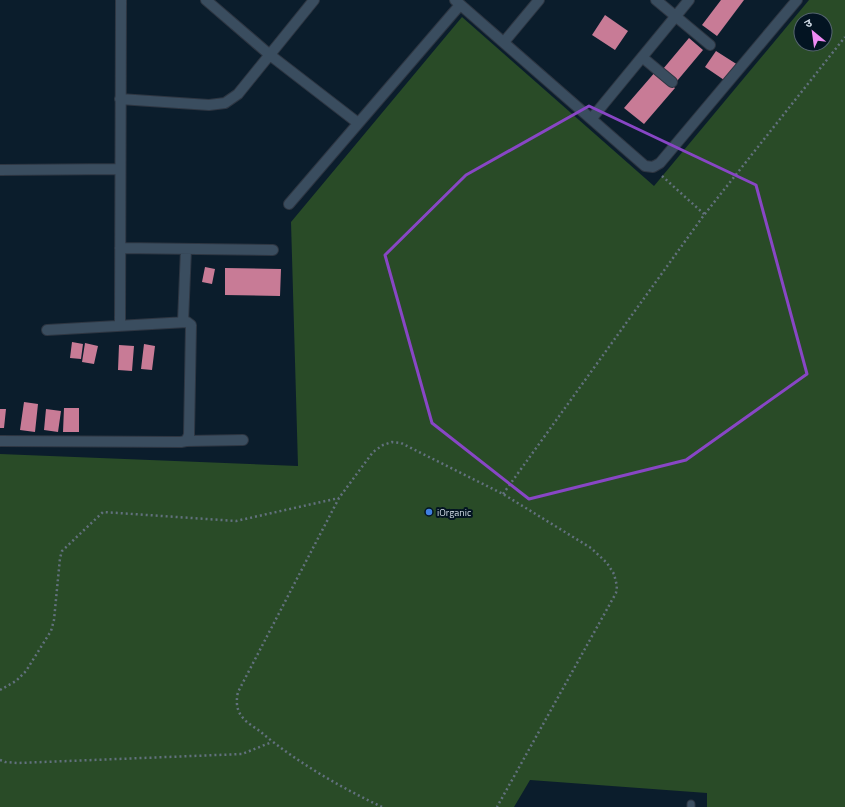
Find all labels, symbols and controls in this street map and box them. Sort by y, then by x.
north arrow [793,12,833,52]
text: उ [801,14,815,32]
place label: iOrganic [437,505,471,520]
marker: iOrganic [424,507,434,517]

